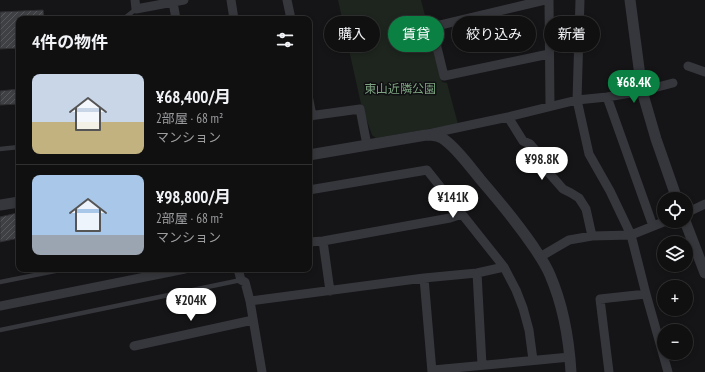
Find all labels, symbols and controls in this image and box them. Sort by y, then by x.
chip: 購入 [324,16,380,52]
chip: 賃貸 [388,16,444,52]
chip: 絞り込み [452,16,536,52]
chip: 新着 [544,16,600,52]
icon: filters [274,29,296,51]
text: 4件の物件 [32,31,108,53]
pin: ¥68.4K [601,70,667,104]
text: ¥68.4K [617,74,651,91]
park label: 東山近隣公園 [364,81,436,96]
text: ¥68,400/月 [156,86,231,108]
icon: home [64,90,112,138]
text: 2部屋 · 68 m² [156,110,223,127]
text: マンション [156,129,221,146]
pin: ¥98.8K [509,147,575,181]
text: ¥98.8K [525,151,559,168]
pin: ¥141K [425,185,481,219]
text: ¥98,800/月 [156,186,231,208]
text: ¥141K [437,189,469,206]
icon: home [64,191,112,239]
map controls [657,192,693,360]
button: locate [657,192,693,228]
text: 2部屋 · 68 m² [156,210,223,227]
text: マンション [156,229,221,246]
button: layers [657,236,693,272]
button: + [657,280,693,316]
pin: ¥204K [163,288,219,322]
text: ¥204K [175,292,207,309]
button: − [657,324,693,360]

